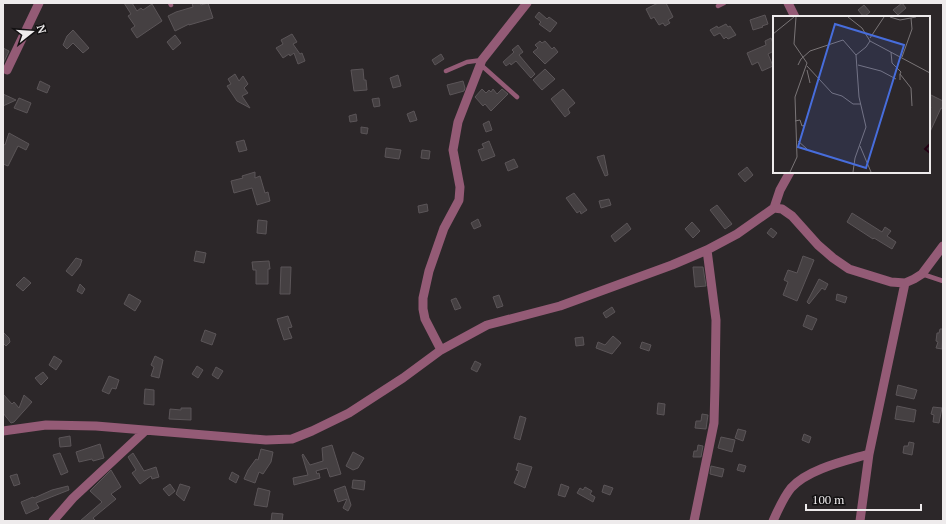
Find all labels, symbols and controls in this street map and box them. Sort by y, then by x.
north arrow [12,12,52,52]
inset map [773,16,930,173]
text: N [34,23,50,36]
scale bar [806,486,921,512]
text: 100 m [812,492,845,507]

